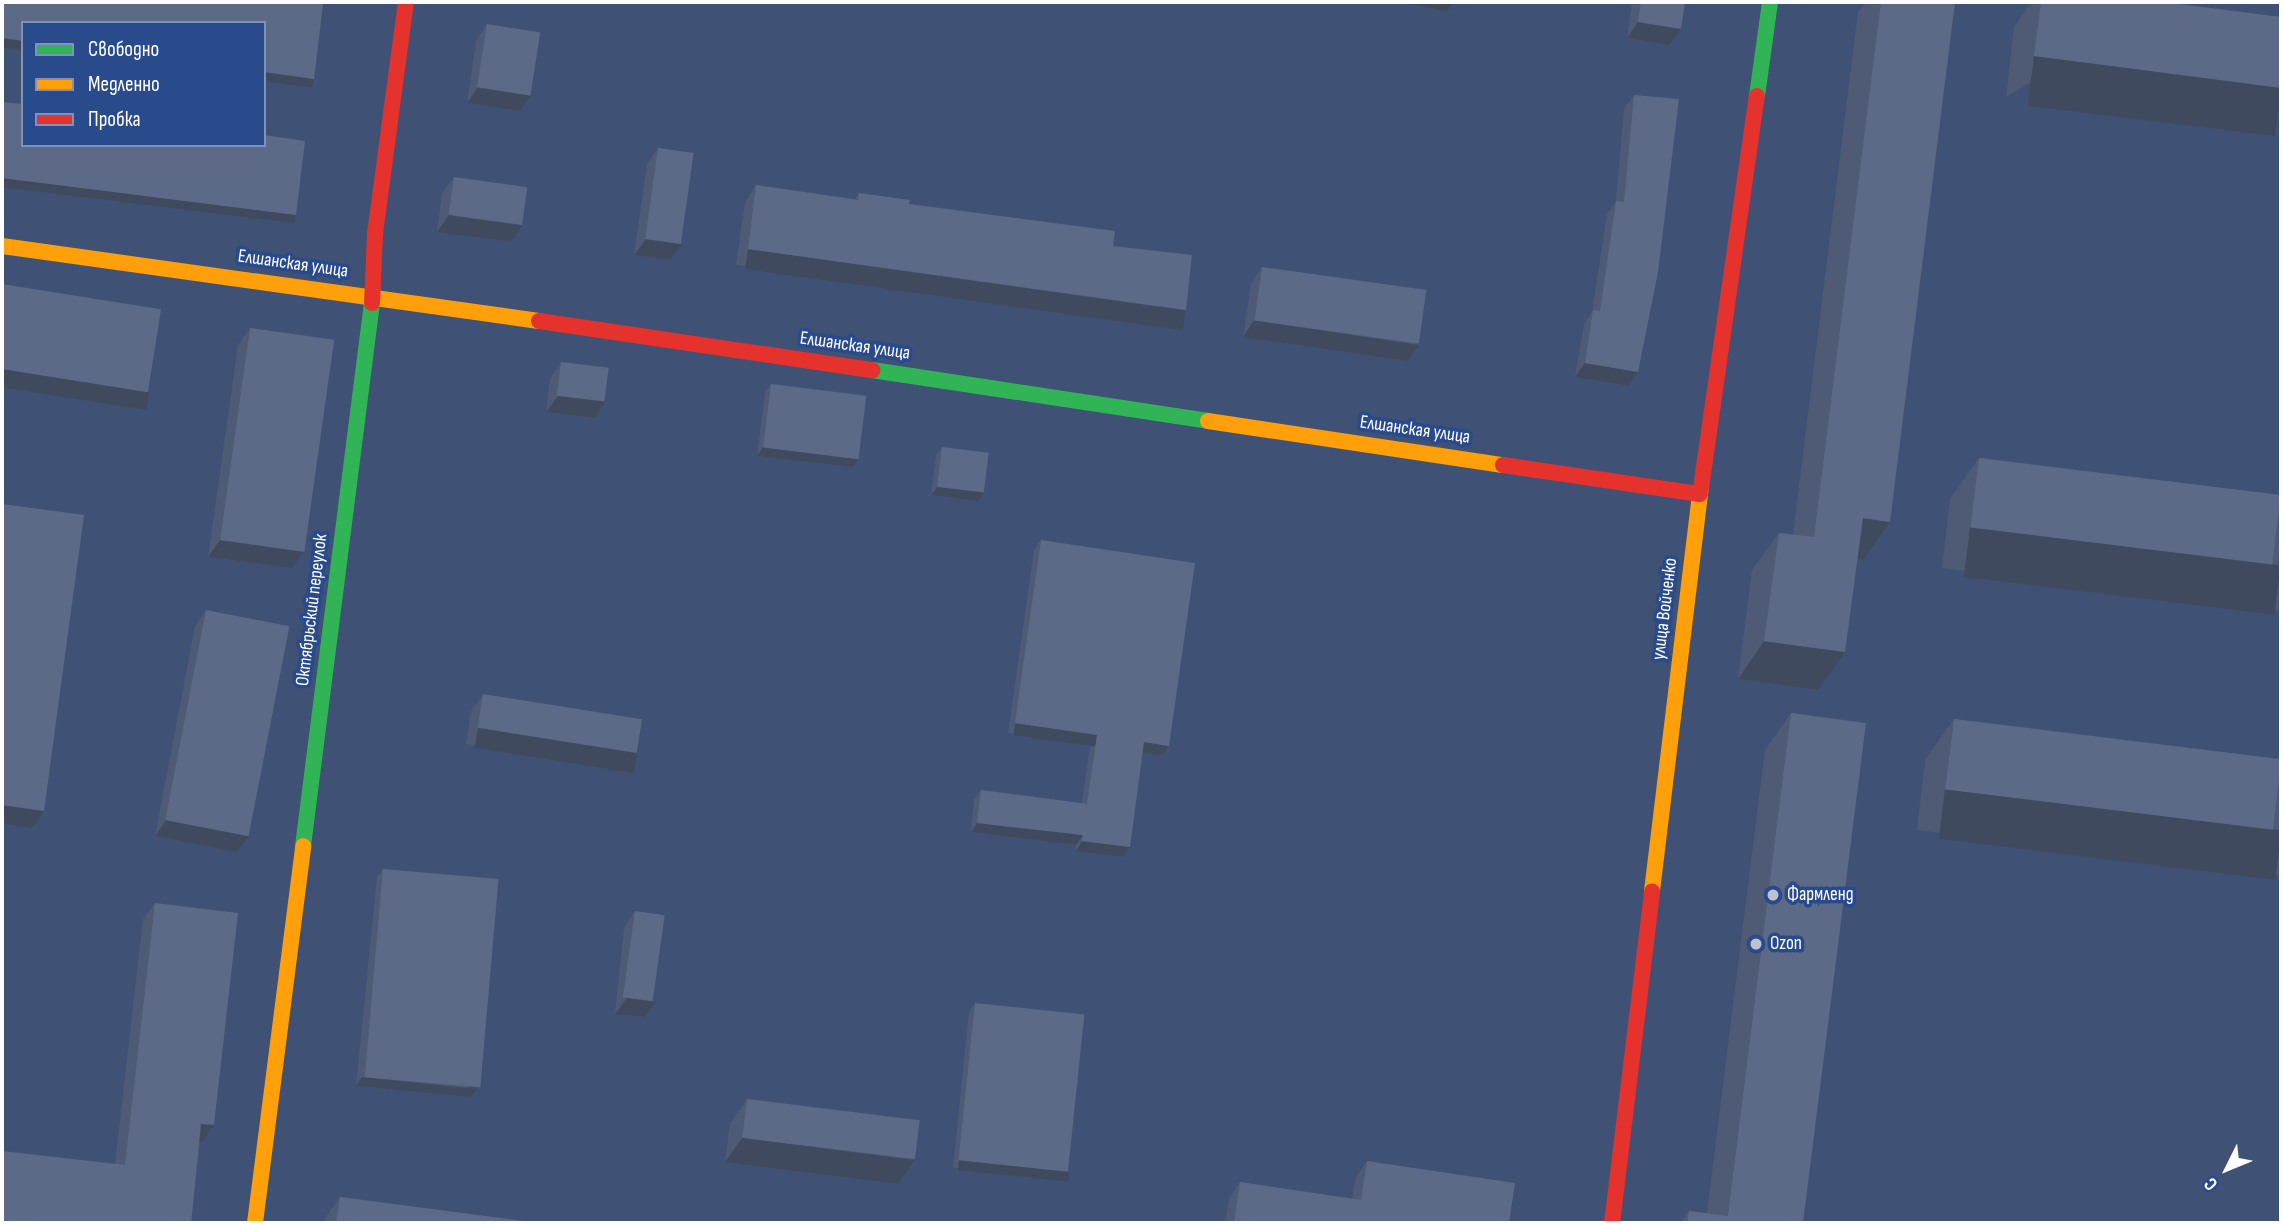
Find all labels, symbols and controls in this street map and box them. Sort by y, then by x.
legend [21,21,266,147]
text: Свободно [88,37,159,62]
text: Медленно [88,72,160,97]
text: Пробка [88,107,141,132]
street label: Елшанская улица [236,245,350,283]
street label: Елшанская улица [798,327,912,365]
street label: Елшанская улица [1358,411,1472,449]
street label: Октябрьский переулок [291,533,333,687]
street label: улица Войченко [1647,557,1683,661]
place label: Фармленд [1787,884,1853,906]
marker: Фармленд [1765,887,1781,903]
place label: Ozon [1770,933,1802,955]
marker: Ozon [1748,936,1764,952]
north arrow [2192,1134,2262,1204]
text: С [2200,1172,2223,1195]

